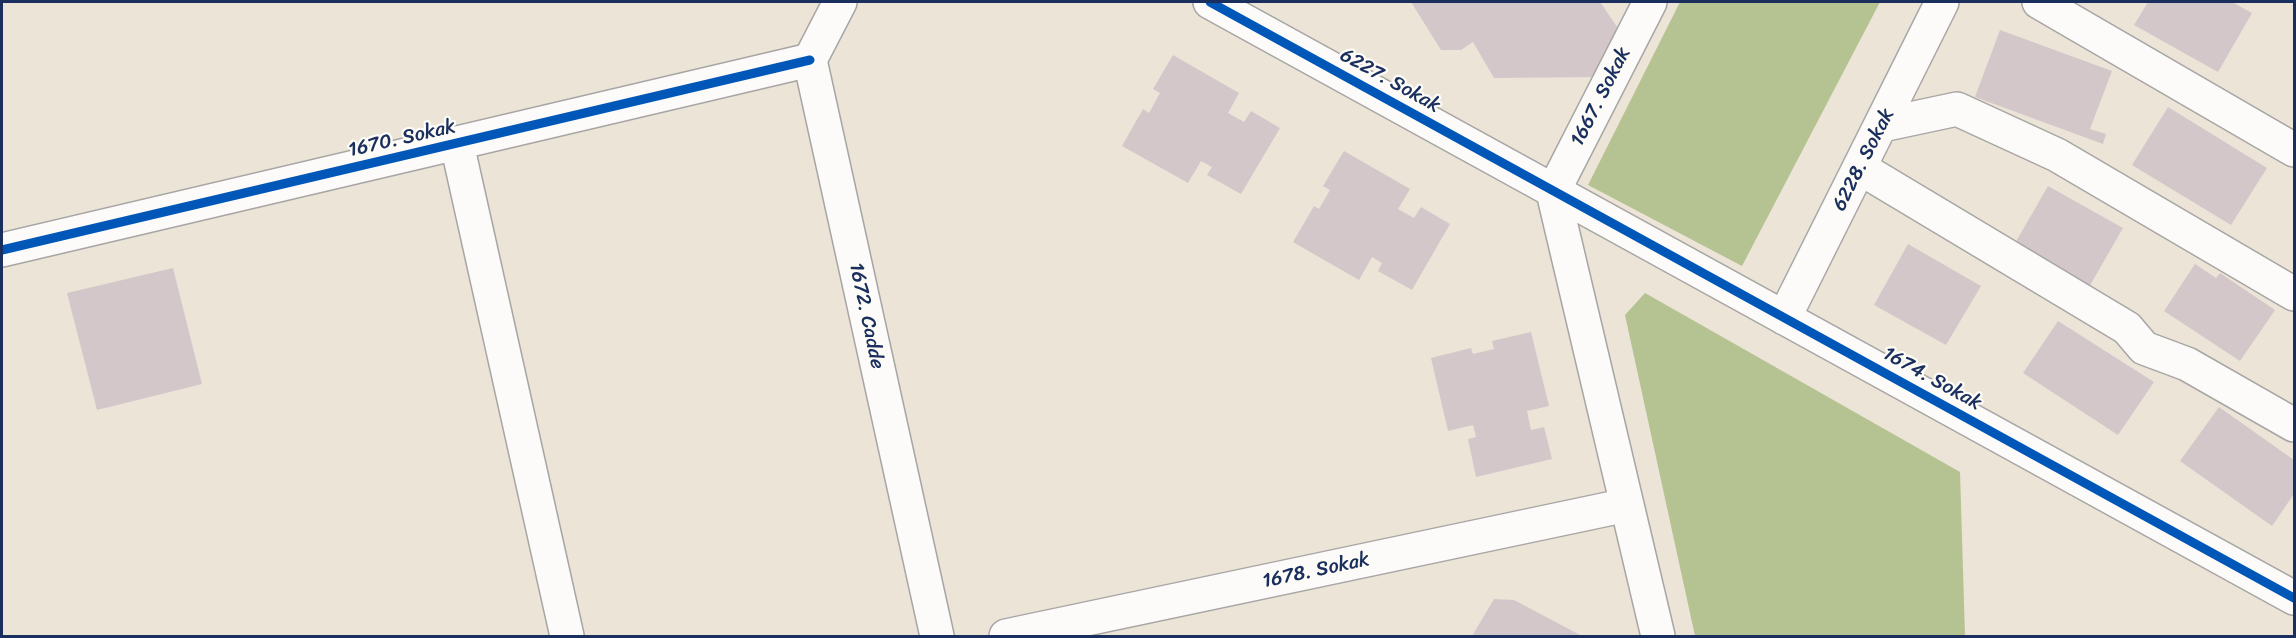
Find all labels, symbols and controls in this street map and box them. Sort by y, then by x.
street label: 1667. Sokak [1566,43,1636,151]
street label: 6227. Sokak [1336,44,1444,118]
street label: 6228. Sokak [1828,105,1900,215]
street label: 1670. Sokak [346,115,458,163]
street label: 1672. Cadde [843,261,889,371]
street label: 1674. Sokak [1878,342,1986,416]
street label: 1678. Sokak [1260,548,1372,594]

